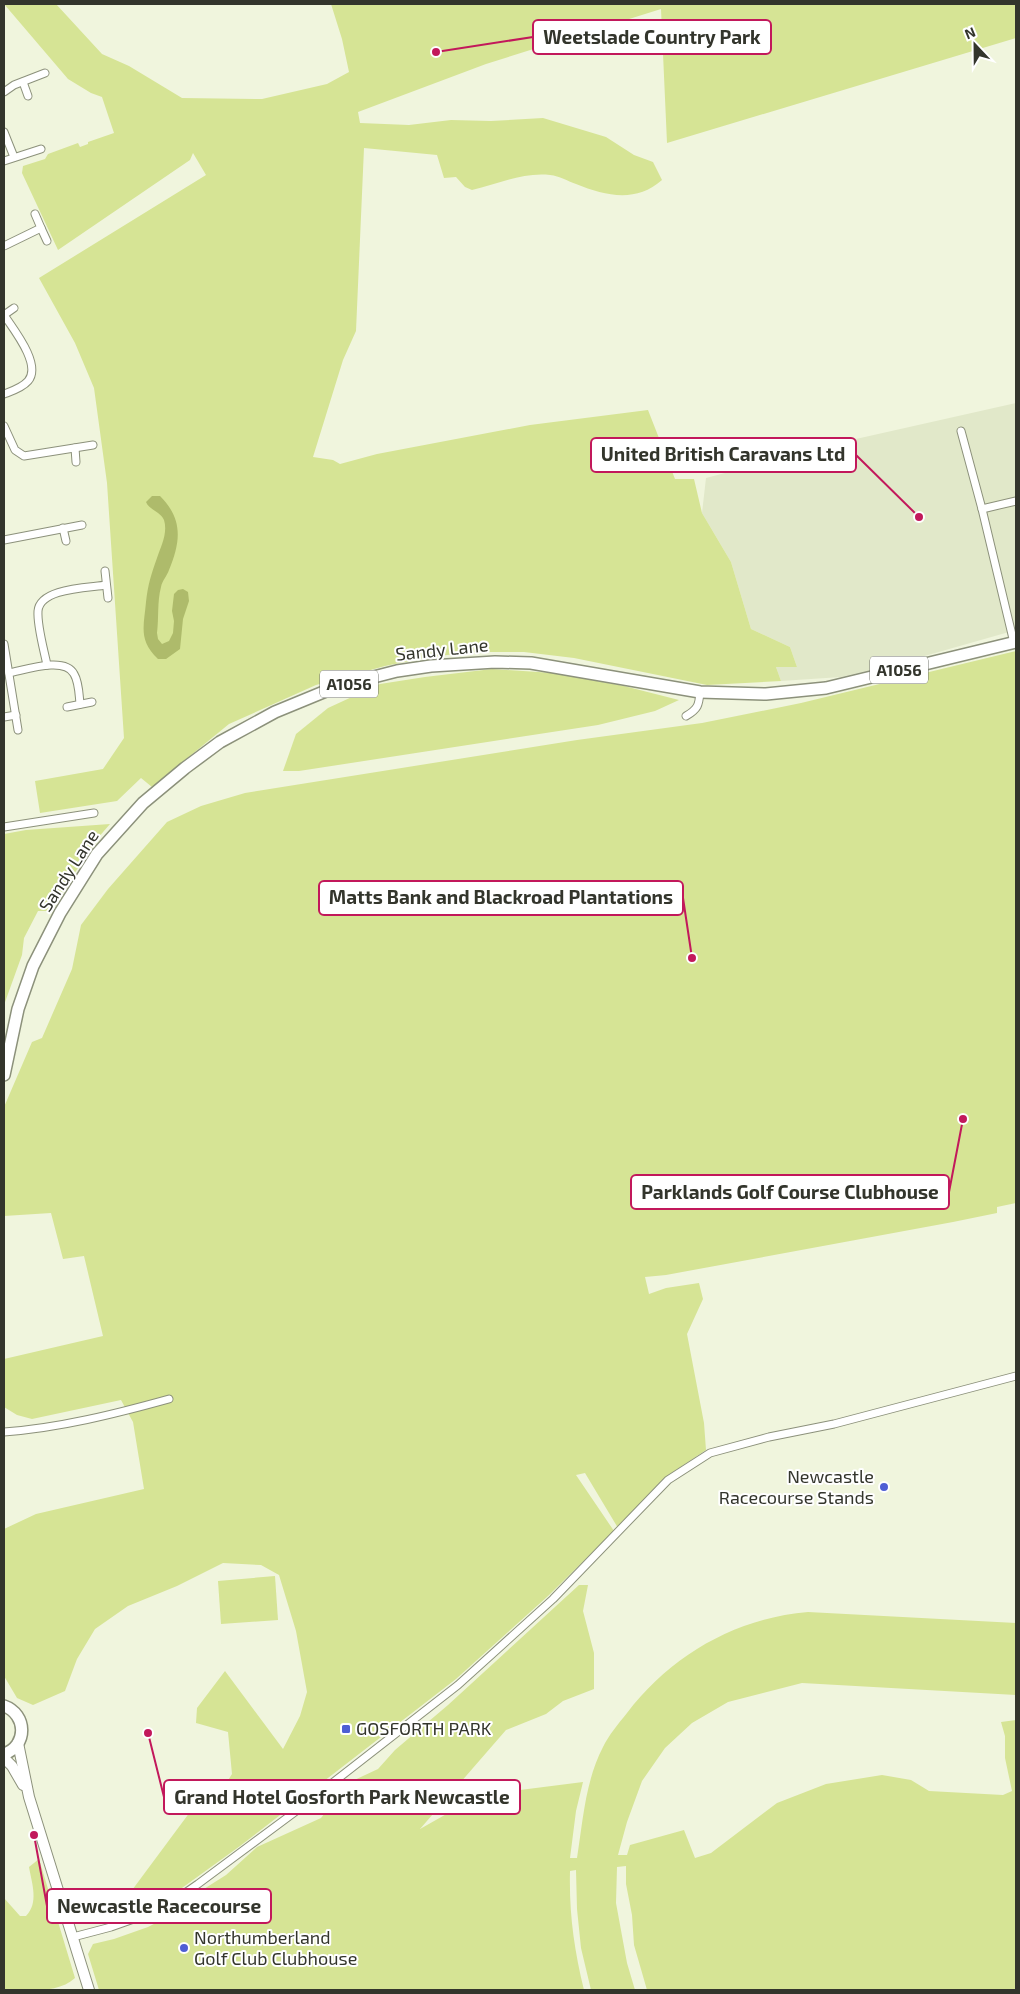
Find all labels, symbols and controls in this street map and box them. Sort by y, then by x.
callout: Weetslade Country Park [533,20,771,54]
north arrow [950,20,1000,70]
text: N [962,23,978,42]
text: Weetslade Country Park [543,25,761,49]
callout: United British Caravans Ltd [591,438,856,472]
text: United British Caravans Ltd [601,442,845,465]
street label: Sandy Lane [394,633,489,665]
road number: A1056 [870,656,928,684]
road number: A1056 [320,671,378,698]
street label: Sandy Lane [34,825,103,916]
callout: Matts Bank and Blackroad Plantations [319,881,683,915]
text: Matts Bank and Blackroad Plantations [329,885,673,908]
callout: Parklands Golf Course Clubhouse [631,1175,949,1209]
text: Parklands Golf Course Clubhouse [641,1180,939,1203]
place label: Newcastle Racecourse Stands [719,1465,874,1508]
marker: Newcastle Racecourse Stands [878,1481,890,1493]
place label: GOSFORTH PARK [356,1717,492,1739]
marker: GOSFORTH PARK [340,1723,352,1735]
callout: Grand Hotel Gosforth Park Newcastle [164,1780,520,1814]
text: Grand Hotel Gosforth Park Newcastle [174,1785,510,1808]
callout: Newcastle Racecourse [47,1889,271,1923]
text: Newcastle Racecourse [57,1894,261,1917]
place label: Northumberland Golf Club Clubhouse [194,1926,357,1969]
marker: Northumberland Golf Club Clubhouse [178,1942,190,1954]

